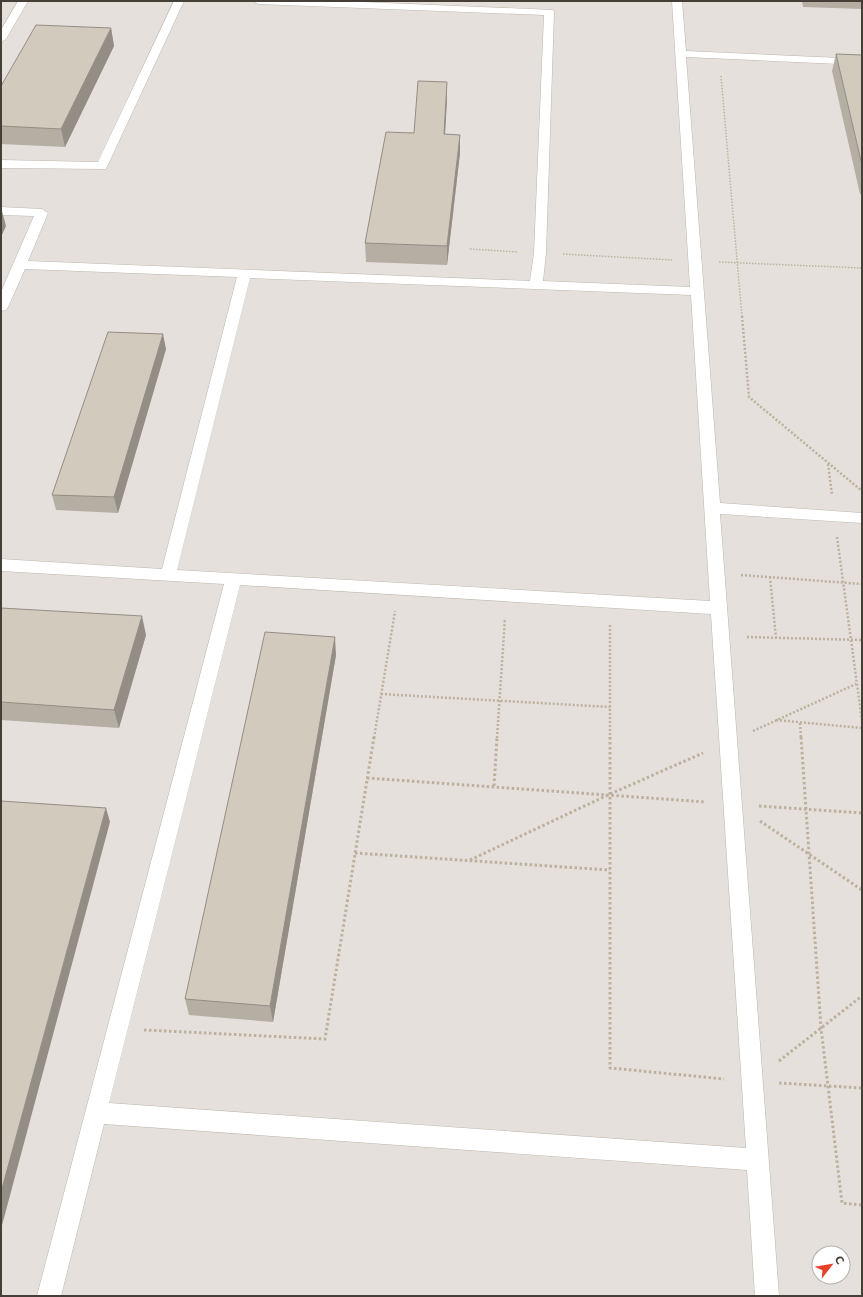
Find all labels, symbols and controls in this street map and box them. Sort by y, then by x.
north arrow [811,1245,851,1285]
text: С [832,1253,848,1267]

